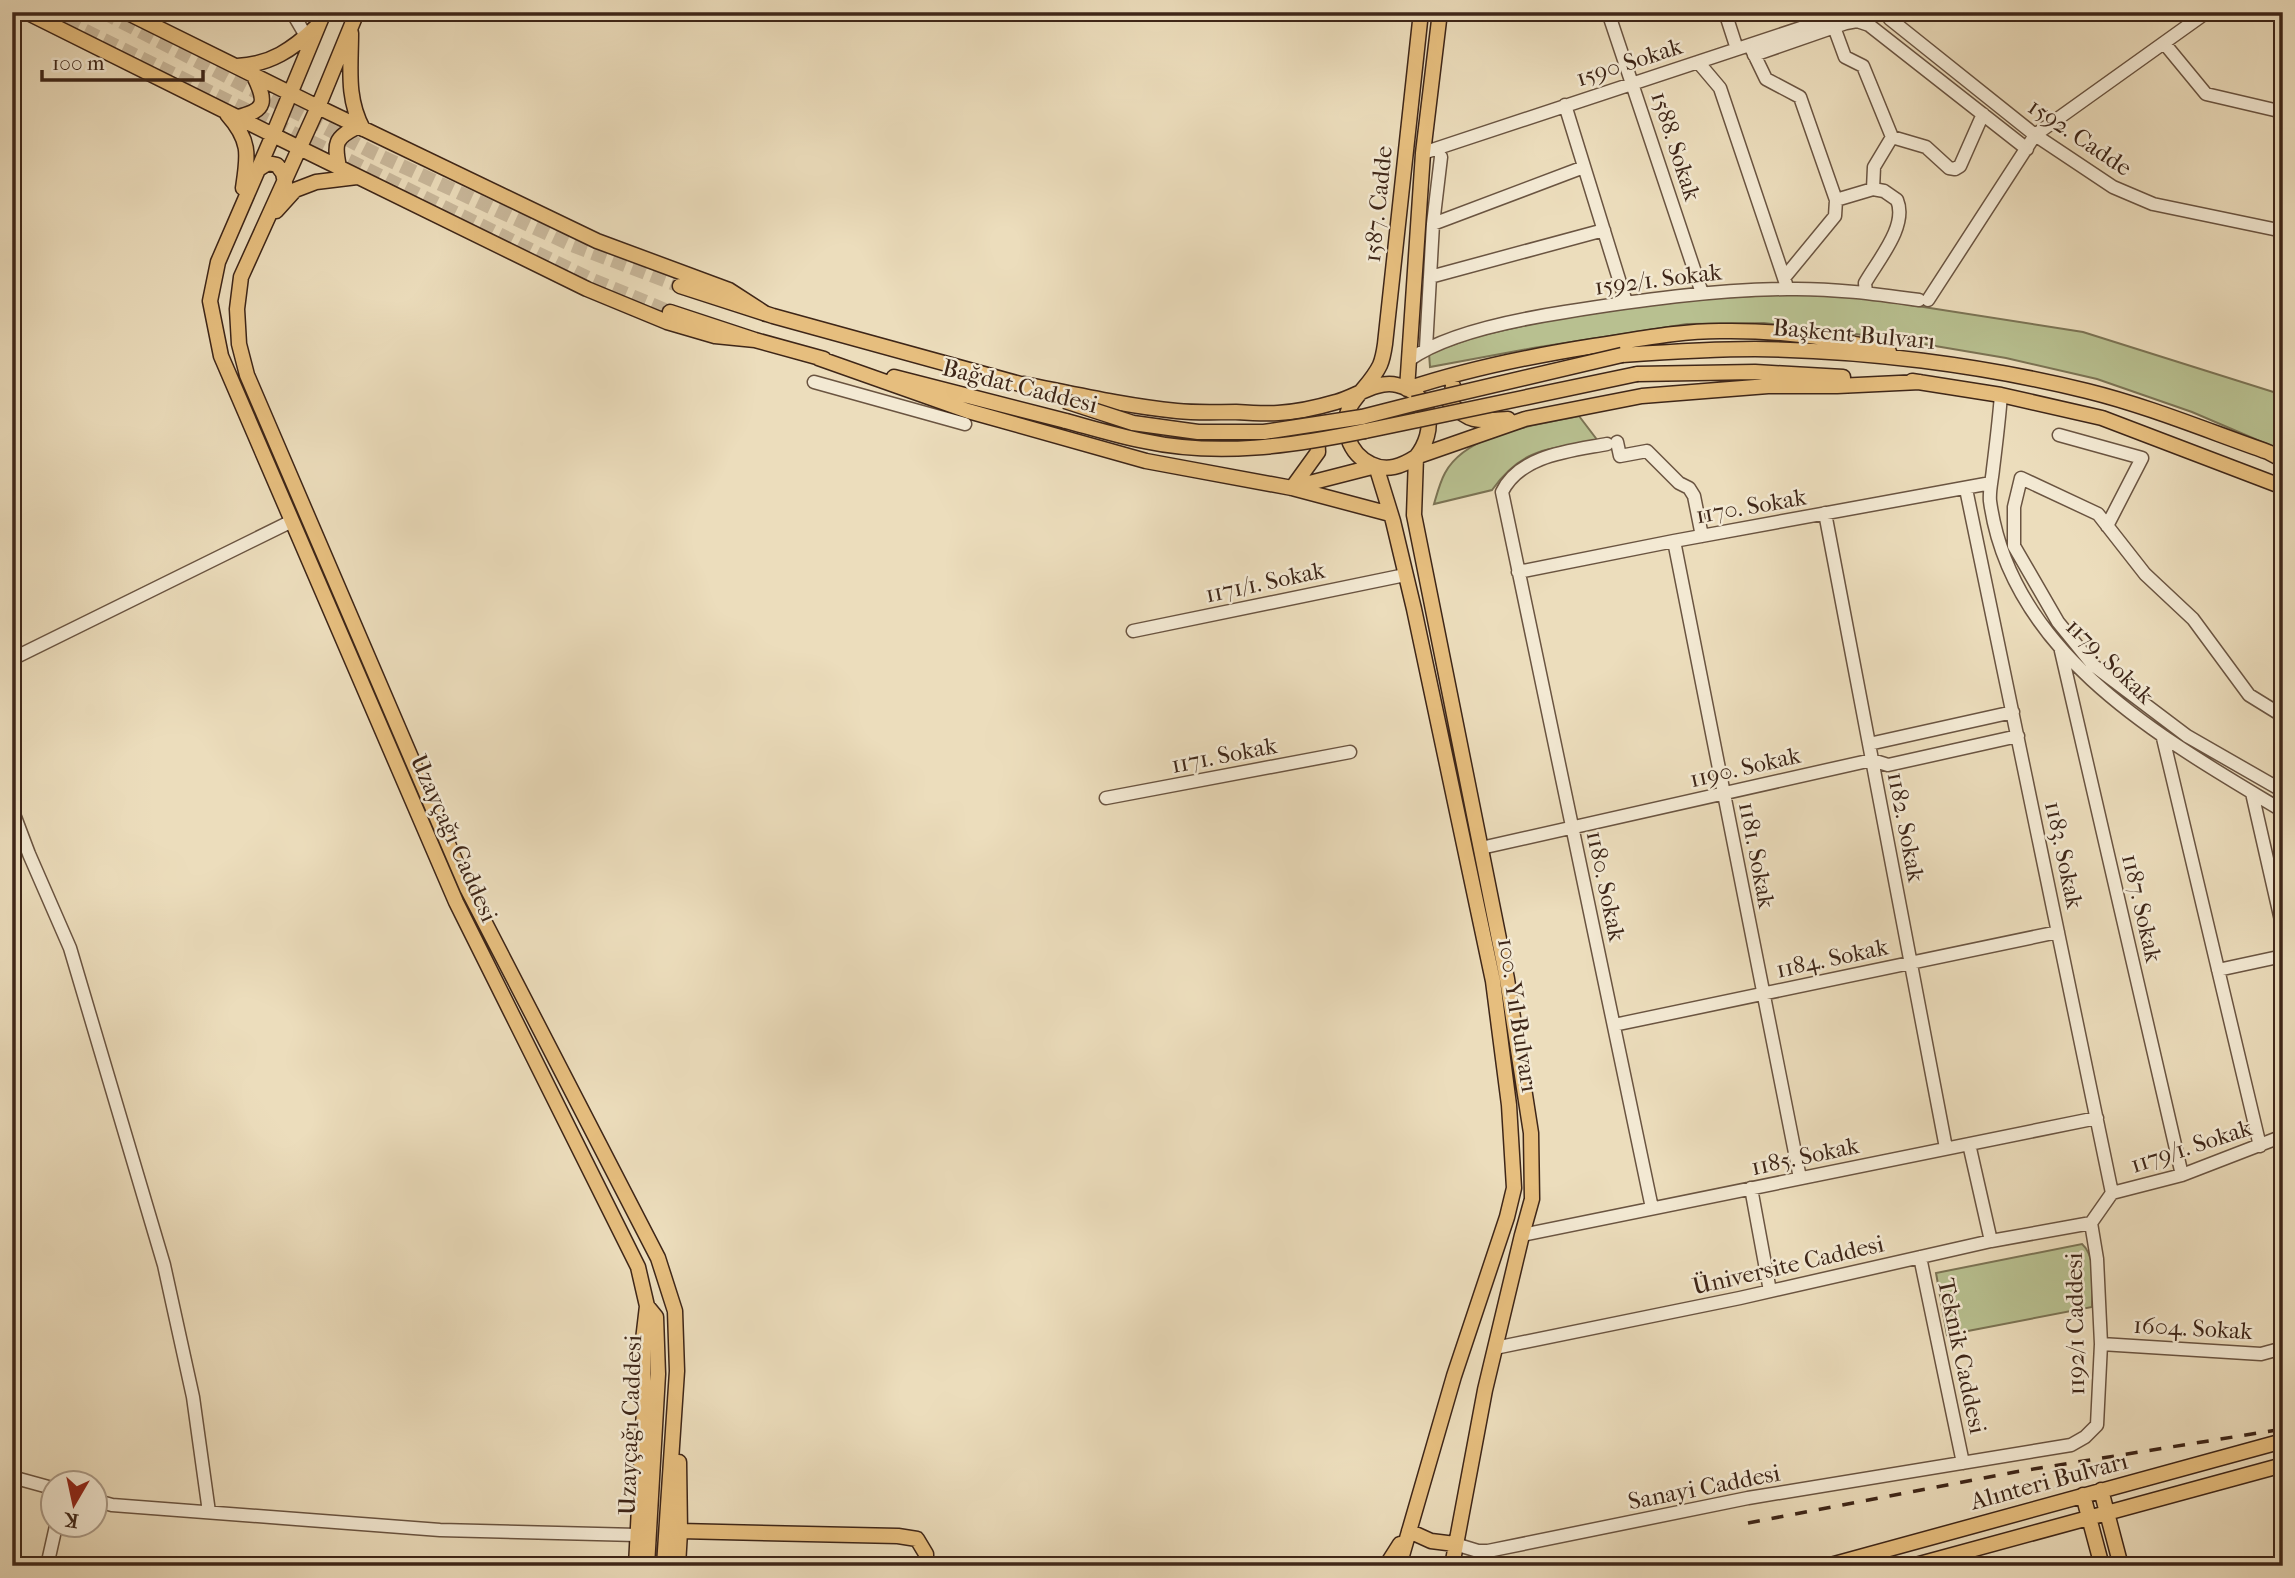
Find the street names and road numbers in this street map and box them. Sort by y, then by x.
street label: 1590 Sokak [1572,31,1686,92]
street label: 1588. Sokak [1645,88,1707,205]
street label: 1592. Cadde [2023,92,2137,182]
street label: 1587. Cadde [1358,144,1398,264]
street label: 1592/1. Sokak [1593,257,1724,301]
street label: Başkent Bulvarı [1772,313,1936,356]
street label: Bağdat Caddesi [940,353,1100,419]
street label: 1170. Sokak [1694,482,1809,529]
street label: 1171/1. Sokak [1203,556,1328,608]
street label: 1179. Sokak [2060,612,2160,710]
street label: 1171. Sokak [1169,731,1280,779]
street label: 1190. Sokak [1687,741,1804,793]
street label: Uzayçağı Caddesi [404,750,503,926]
street label: 1182. Sokak [1882,770,1930,885]
street label: 1181. Sokak [1733,799,1781,911]
street label: 1183. Sokak [2039,799,2089,912]
street label: 1180. Sokak [1581,828,1632,944]
street label: 1187. Sokak [2116,851,2168,966]
street label: 1184. Sokak [1773,932,1891,984]
street label: 100. Yıl Bulvarı [1492,936,1544,1094]
street label: 1179/1. Sokak [2127,1113,2256,1179]
street label: 1185. Sokak [1749,1131,1862,1181]
street label: Üniversite Caddesi [1689,1228,1886,1301]
street label: 1192/1 Caddesi [2060,1252,2090,1396]
street label: Teknik Caddesi [1932,1276,1992,1436]
street label: 1604. Sokak [2133,1311,2254,1345]
street label: Uzayçağı Caddesi [613,1334,648,1516]
street label: Alınteri Bulvarı [1966,1447,2131,1516]
street label: Sanayi Caddesi [1626,1459,1782,1515]

